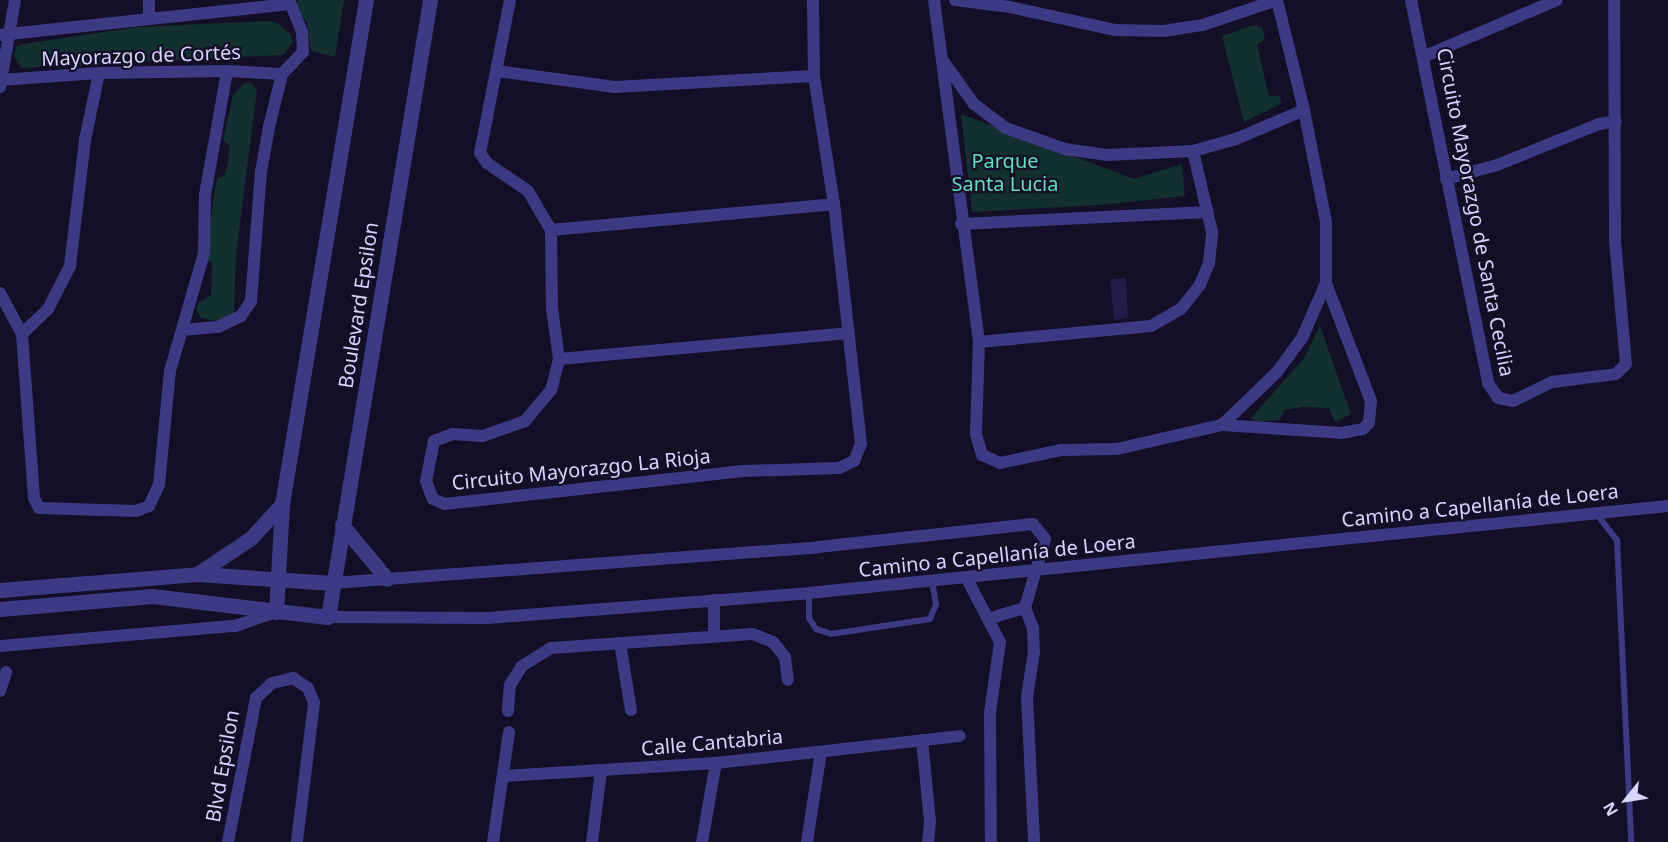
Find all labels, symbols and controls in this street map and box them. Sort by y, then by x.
street label: Mayorazgo de Cortés [41,40,241,70]
street label: Circuito Mayorazgo de Santa Cecilia [1432,46,1520,378]
park label: Parque Santa Lucia [951,148,1059,195]
street label: Boulevard Epsilon [333,220,383,390]
street label: Circuito Mayorazgo La Rioja [450,443,712,495]
street label: Camino a Capellanía de Loera [1340,479,1620,531]
street label: Camino a Capellanía de Loera [857,529,1137,581]
street label: Blvd Epsilon [200,708,244,824]
street label: Calle Cantabria [640,724,784,760]
north arrow [1596,770,1656,830]
text: N [1598,798,1623,820]

